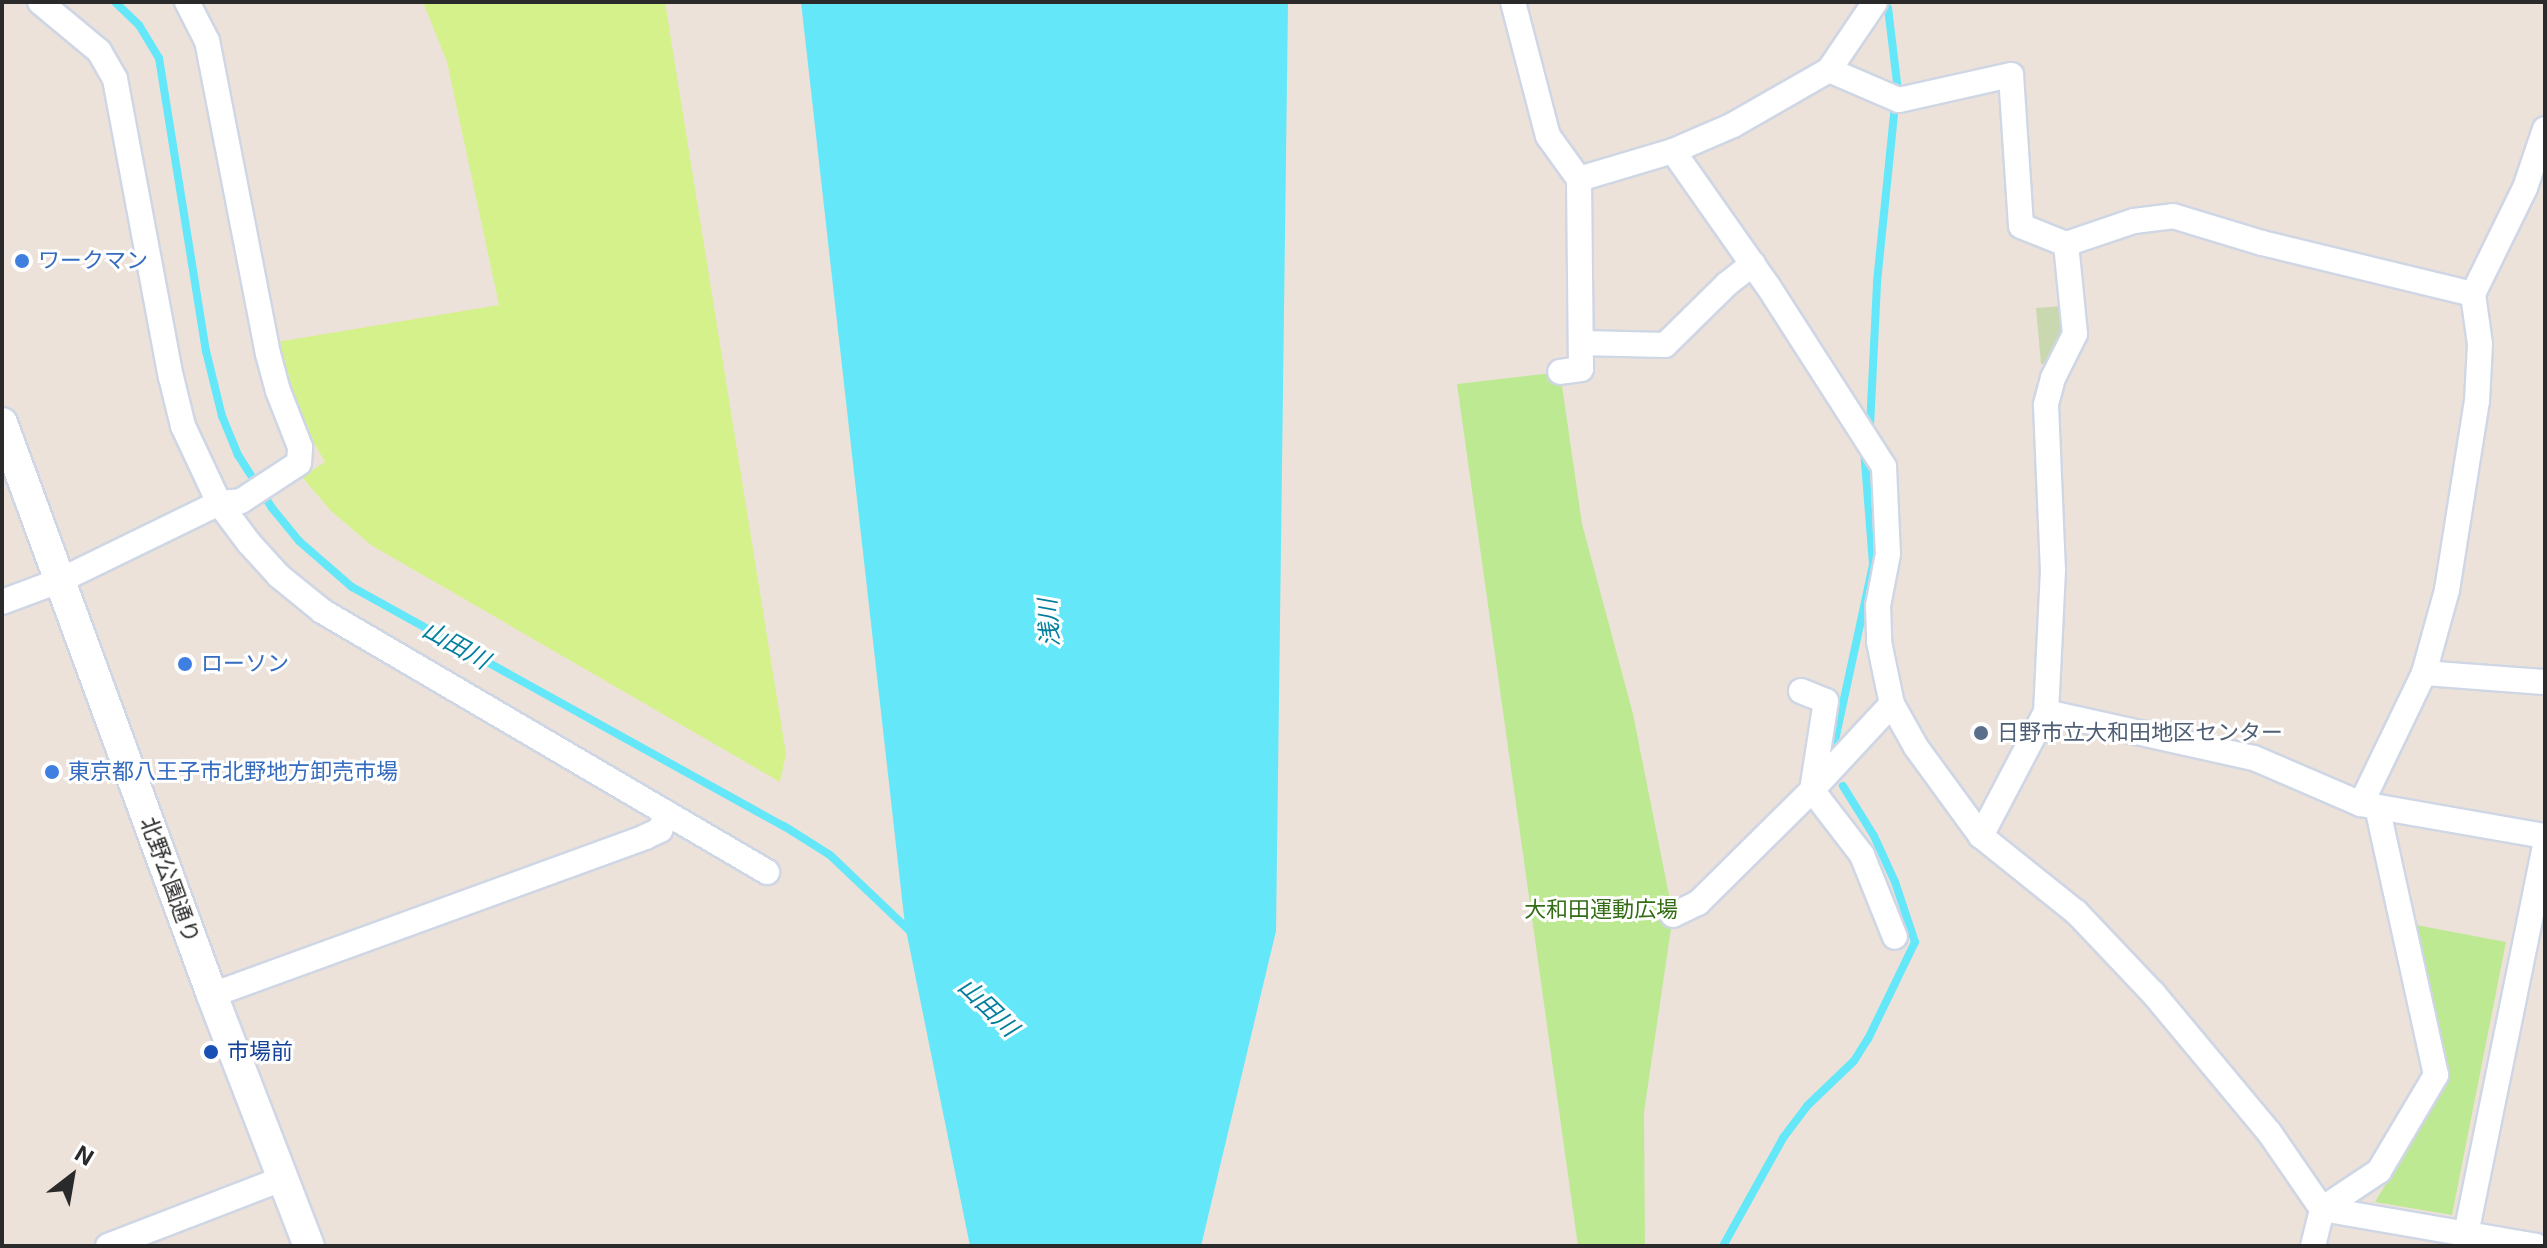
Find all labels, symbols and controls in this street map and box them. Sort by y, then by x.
place label: ワークマン [38,248,148,274]
marker: ワークマン [13,252,31,270]
water label: 浅川 [1033,598,1065,648]
water label: 山田川 [418,615,494,675]
place label: ローソン [201,651,289,677]
marker: ローソン [176,655,194,673]
place label: 日野市立大和田地区センター [1997,720,2283,746]
marker: 日野市立大和田地区センター [1972,724,1990,742]
place label: 東京都八王子市北野地方卸売市場 [68,759,398,785]
marker: 東京都八王子市北野地方卸売市場 [43,763,61,781]
street label: 北野公園通り [135,813,205,947]
park label: 大和田運動広場 [1524,897,1678,923]
water label: 山田川 [952,972,1024,1042]
place label: 市場前 [227,1039,293,1065]
marker: 市場前 [202,1043,220,1061]
north arrow [32,1136,112,1216]
text: N [70,1140,98,1171]

